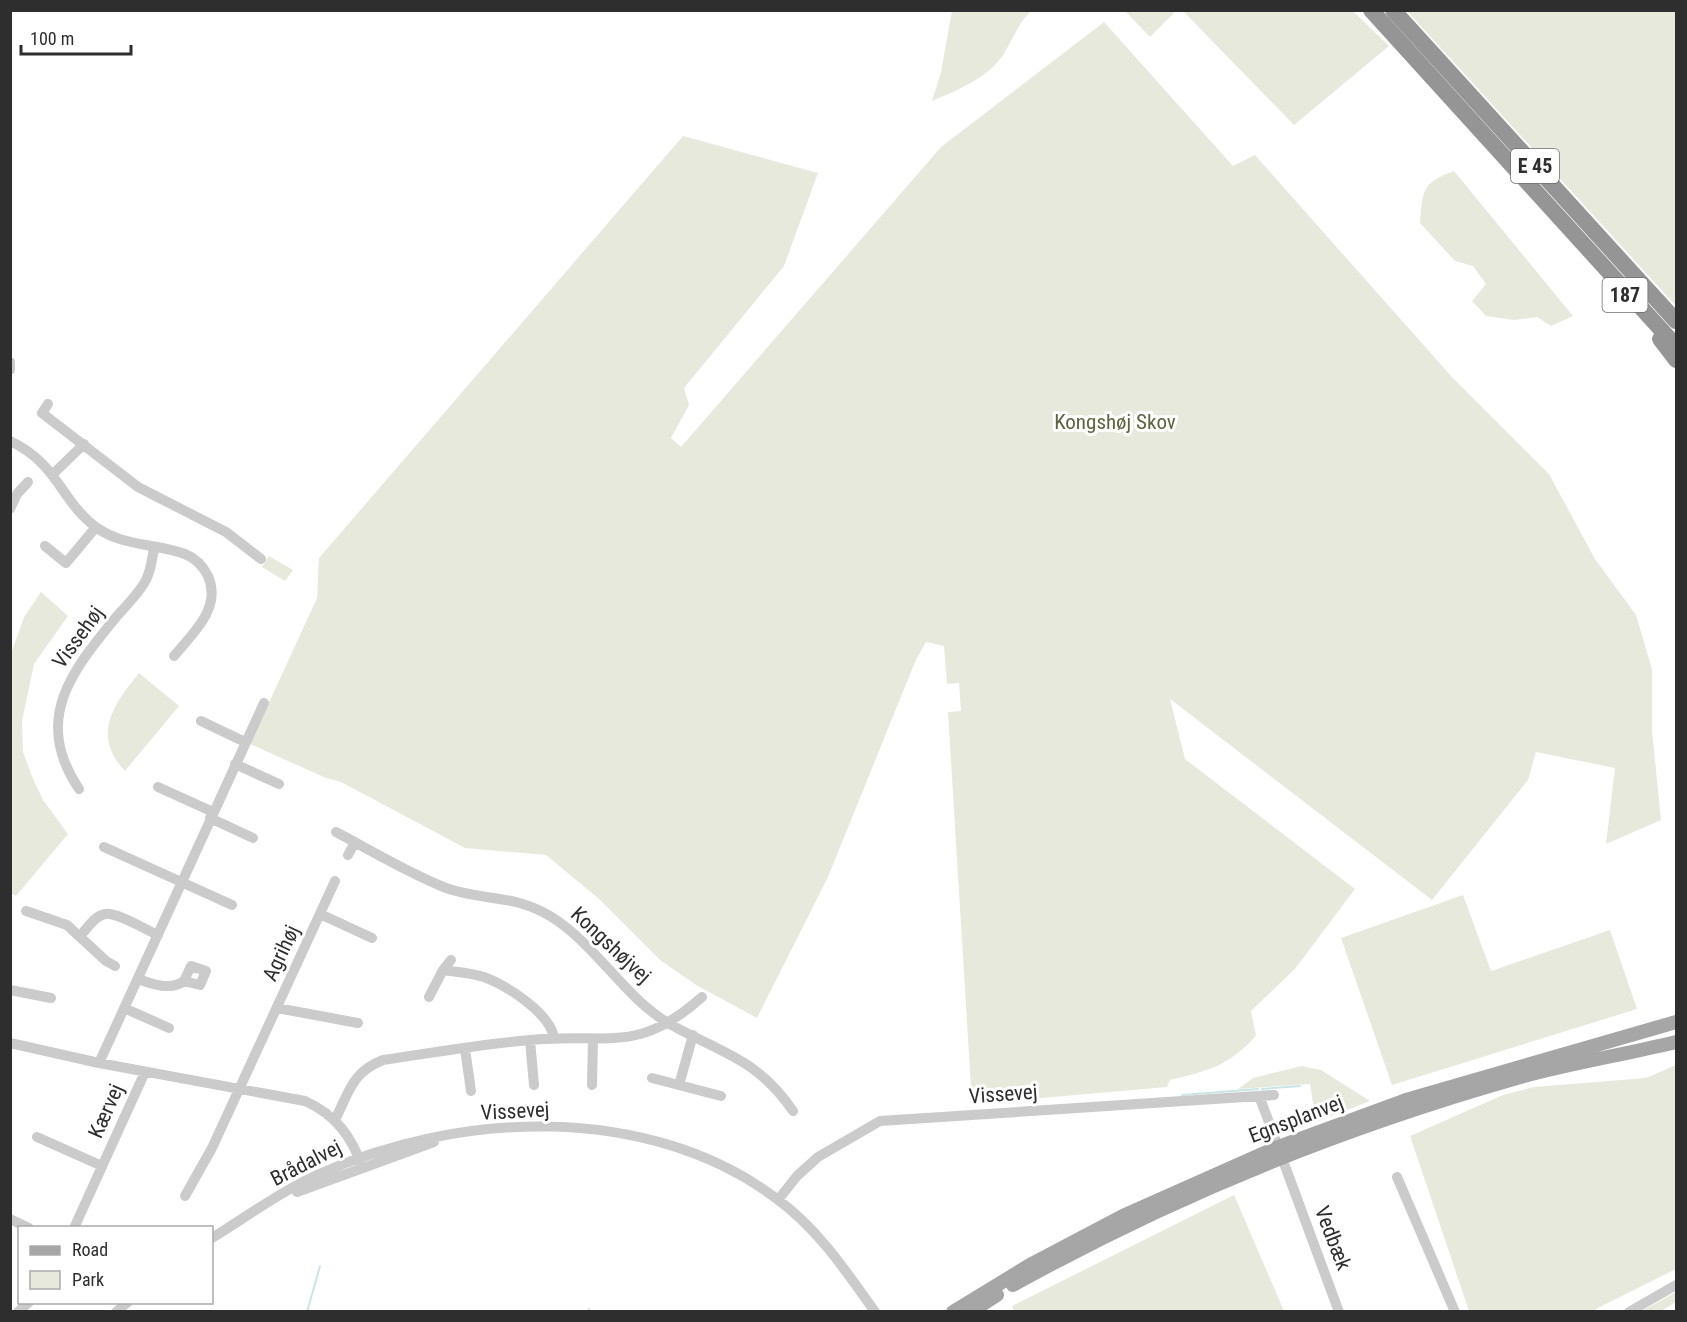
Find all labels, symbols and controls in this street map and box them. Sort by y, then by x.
scale bar [21,18,130,56]
text: 100 m [30,28,74,49]
road number: E 45 [1511,149,1559,183]
road number: 187 [1602,278,1648,312]
park label: Kongshøj Skov [1054,410,1176,434]
street label: Vissehøj [47,601,109,673]
street label: Kongshøjvej [566,902,656,988]
street label: Agrihøj [258,921,304,985]
street label: Kærvej [83,1080,129,1142]
street label: Vissevej [968,1080,1038,1108]
street label: Egnsplanvej [1245,1090,1347,1148]
street label: Vissevej [480,1097,550,1125]
street label: Brådalvej [267,1135,345,1191]
street label: Vedbæk [1310,1203,1356,1274]
legend [18,1226,213,1304]
text: Road [72,1239,108,1260]
text: Park [72,1269,104,1290]

